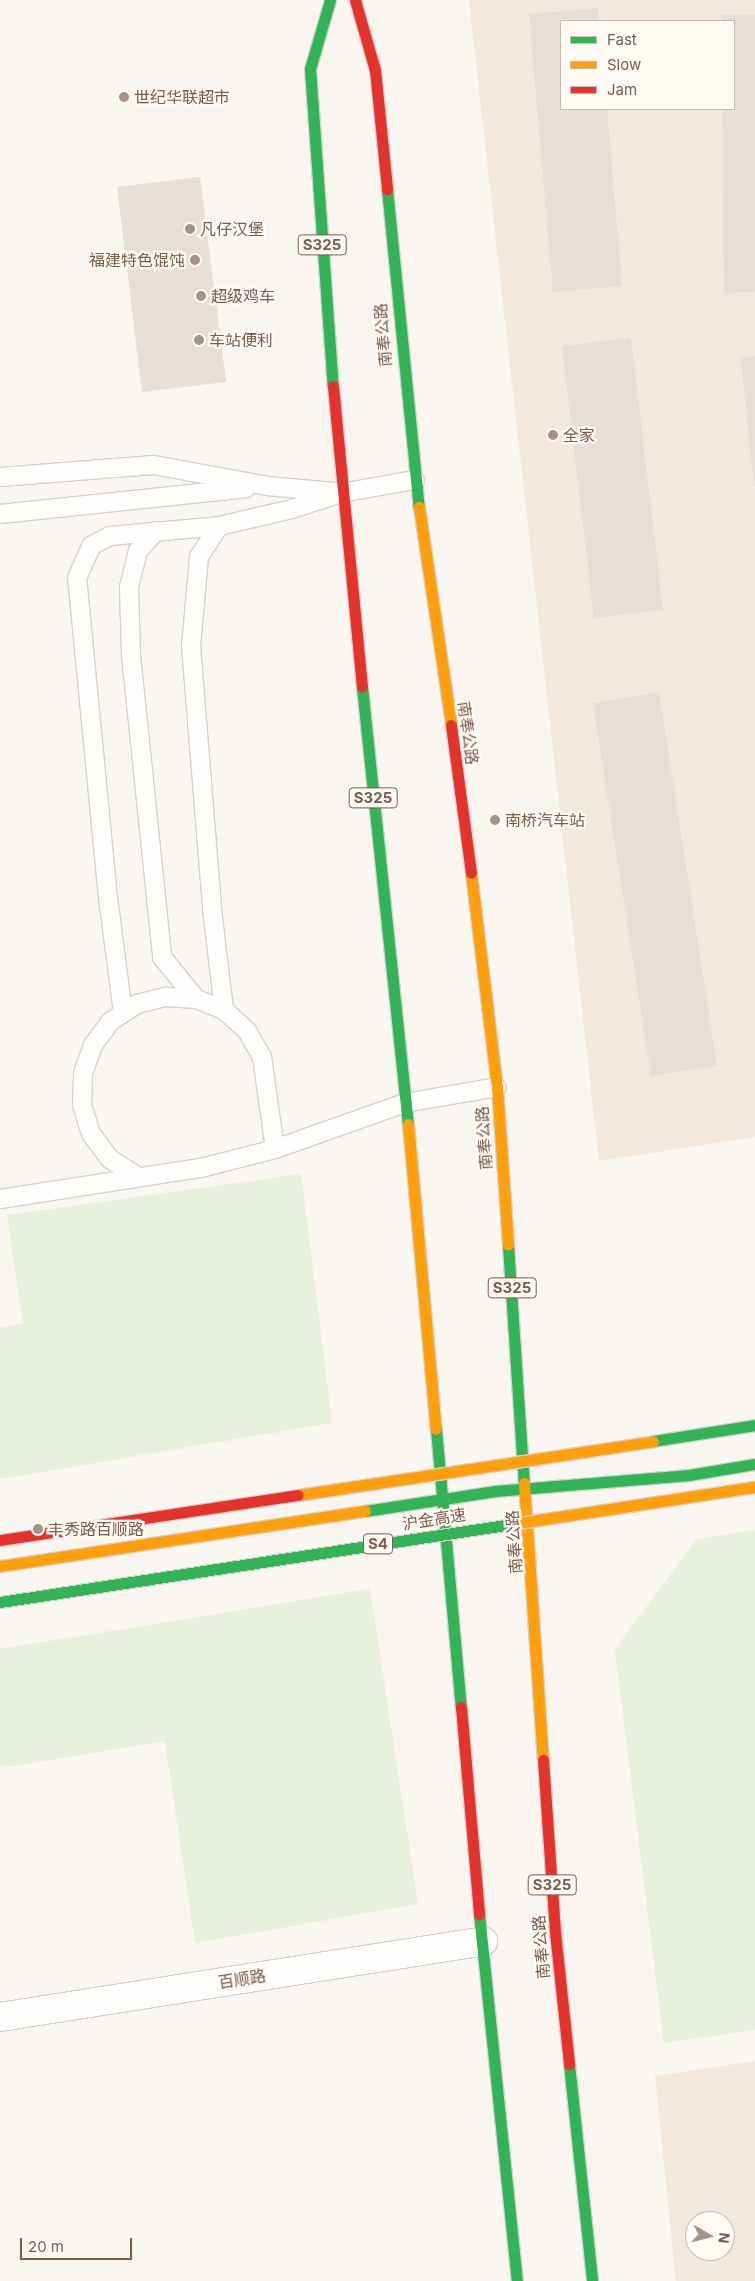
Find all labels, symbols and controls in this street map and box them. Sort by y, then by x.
legend [560,20,735,110]
text: Fast [607,30,637,49]
text: Slow [607,55,641,74]
text: Jam [607,80,637,99]
place label: 世纪华联超市 [134,87,230,107]
marker: 世纪华联超市 [118,91,130,103]
place label: 凡仔汉堡 [200,219,264,239]
marker: 凡仔汉堡 [184,223,196,235]
road number: S325 [297,232,347,258]
place label: 福建特色馄饨 [89,250,185,270]
marker: 福建特色馄饨 [189,254,201,266]
place label: 超级鸡车 [211,286,275,306]
marker: 超级鸡车 [195,290,207,302]
street label: 南奉公路 [371,302,395,368]
place label: 车站便利 [209,330,273,350]
marker: 车站便利 [193,334,205,346]
place label: 全家 [563,425,595,445]
marker: 全家 [547,429,559,441]
street label: 南奉公路 [454,700,482,766]
road number: S325 [348,786,398,810]
place label: 南桥汽车站 [505,810,585,830]
marker: 南桥汽车站 [489,814,501,826]
street label: 南奉公路 [472,1105,496,1171]
road number: S325 [487,1276,537,1300]
street label: 沪金高速 [401,1505,467,1533]
street label: 南奉公路 [502,1509,526,1575]
place label: 丰秀路百顺路 [48,1519,144,1539]
marker: 丰秀路百顺路 [32,1523,44,1535]
road number: S4 [363,1532,393,1556]
road number: S325 [527,1872,577,1898]
street label: 南奉公路 [529,1914,553,1980]
street label: 百顺路 [217,1966,267,1992]
north arrow [685,2211,735,2261]
scale bar [22,2228,135,2260]
text: N [715,2232,734,2244]
text: 20 m [28,2237,64,2256]

